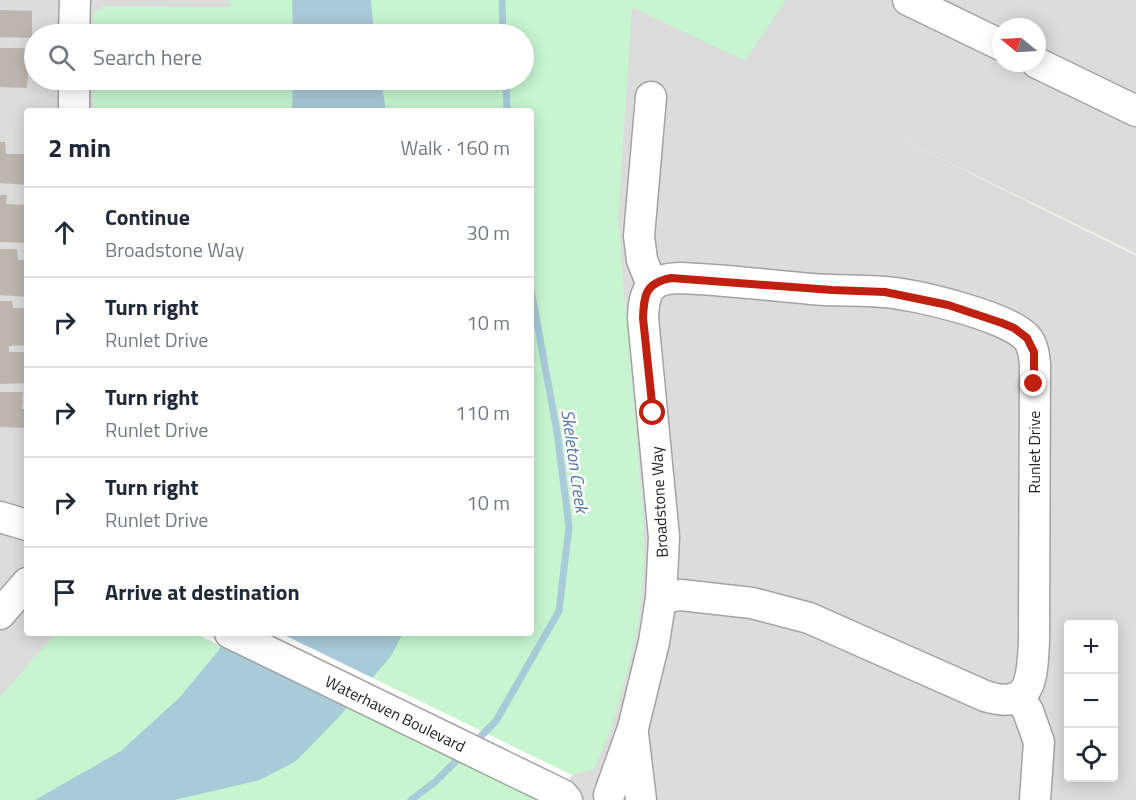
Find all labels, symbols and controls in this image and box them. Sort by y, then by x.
north arrow [992,18,1046,72]
search box [24,24,534,90]
text: Search here [93,40,202,74]
icon: search [45,41,78,74]
text: 2 min [48,128,111,167]
text: Walk · 160 m [401,132,510,163]
text: Continue [105,200,190,234]
icon: ahead [48,216,81,249]
text: 30 m [466,217,510,248]
text: Broadstone Way [105,234,244,265]
text: Turn right [105,290,199,324]
icon: right [48,306,81,339]
text: 10 m [466,307,510,338]
text: Runlet Drive [105,324,208,355]
route end [1020,370,1046,396]
text: Turn right [105,380,199,414]
icon: right [48,396,81,429]
text: 110 m [455,397,510,428]
route start [639,399,665,425]
water label: Skeleton Creek [554,408,596,516]
street label: Runlet Drive [1022,411,1046,493]
text: Runlet Drive [105,414,208,445]
street label: Broadstone Way [644,445,674,558]
text: Turn right [105,470,199,504]
icon: right [48,486,81,519]
text: 10 m [466,487,510,518]
text: Runlet Drive [105,504,208,535]
text: Arrive at destination [105,575,300,609]
icon: arrive [48,576,81,609]
map controls [1064,620,1118,782]
button: + [1064,620,1118,674]
street label: Waterhaven Boulevard [321,669,470,758]
button: − [1064,674,1118,728]
button: locate [1064,728,1118,782]

